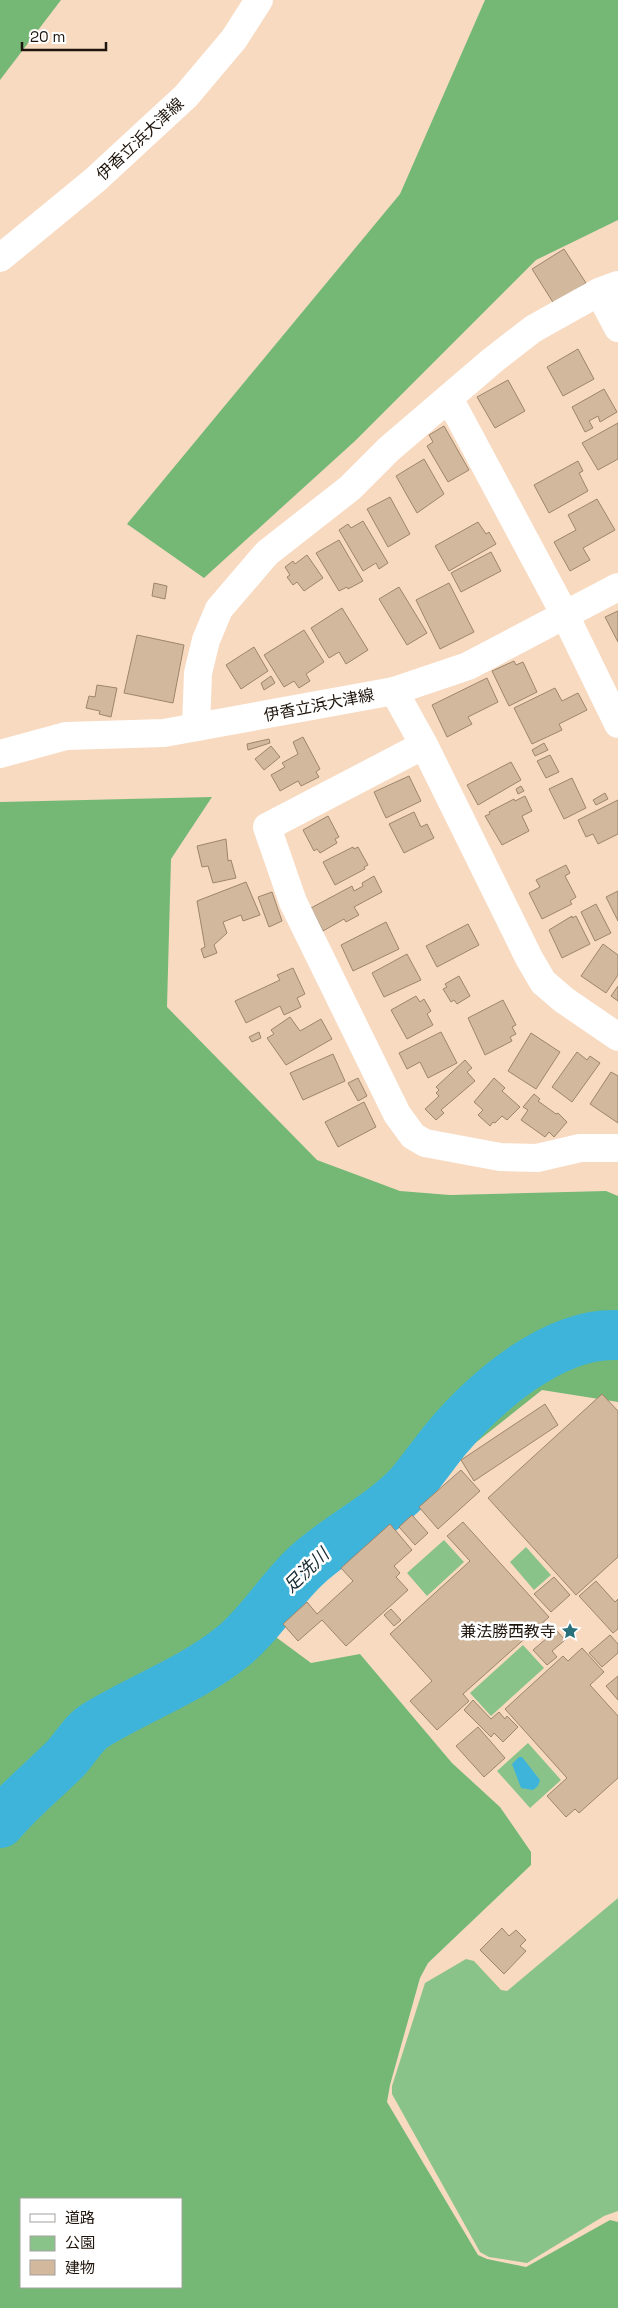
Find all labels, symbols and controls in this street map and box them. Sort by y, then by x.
scale bar [22,20,106,52]
text: 20 m [30,27,65,46]
street label: 伊香立浜大津線 [92,93,188,185]
street label: 伊香立浜大津線 [262,684,376,726]
water label: 足洗川 [279,1542,335,1597]
place label: 兼法勝西教寺 [460,1621,556,1642]
place icon: 兼法勝西教寺 [560,1621,580,1641]
legend [20,2198,182,2288]
text: 道路 [65,2208,95,2227]
text: 公園 [65,2233,95,2252]
text: 建物 [65,2258,95,2277]

